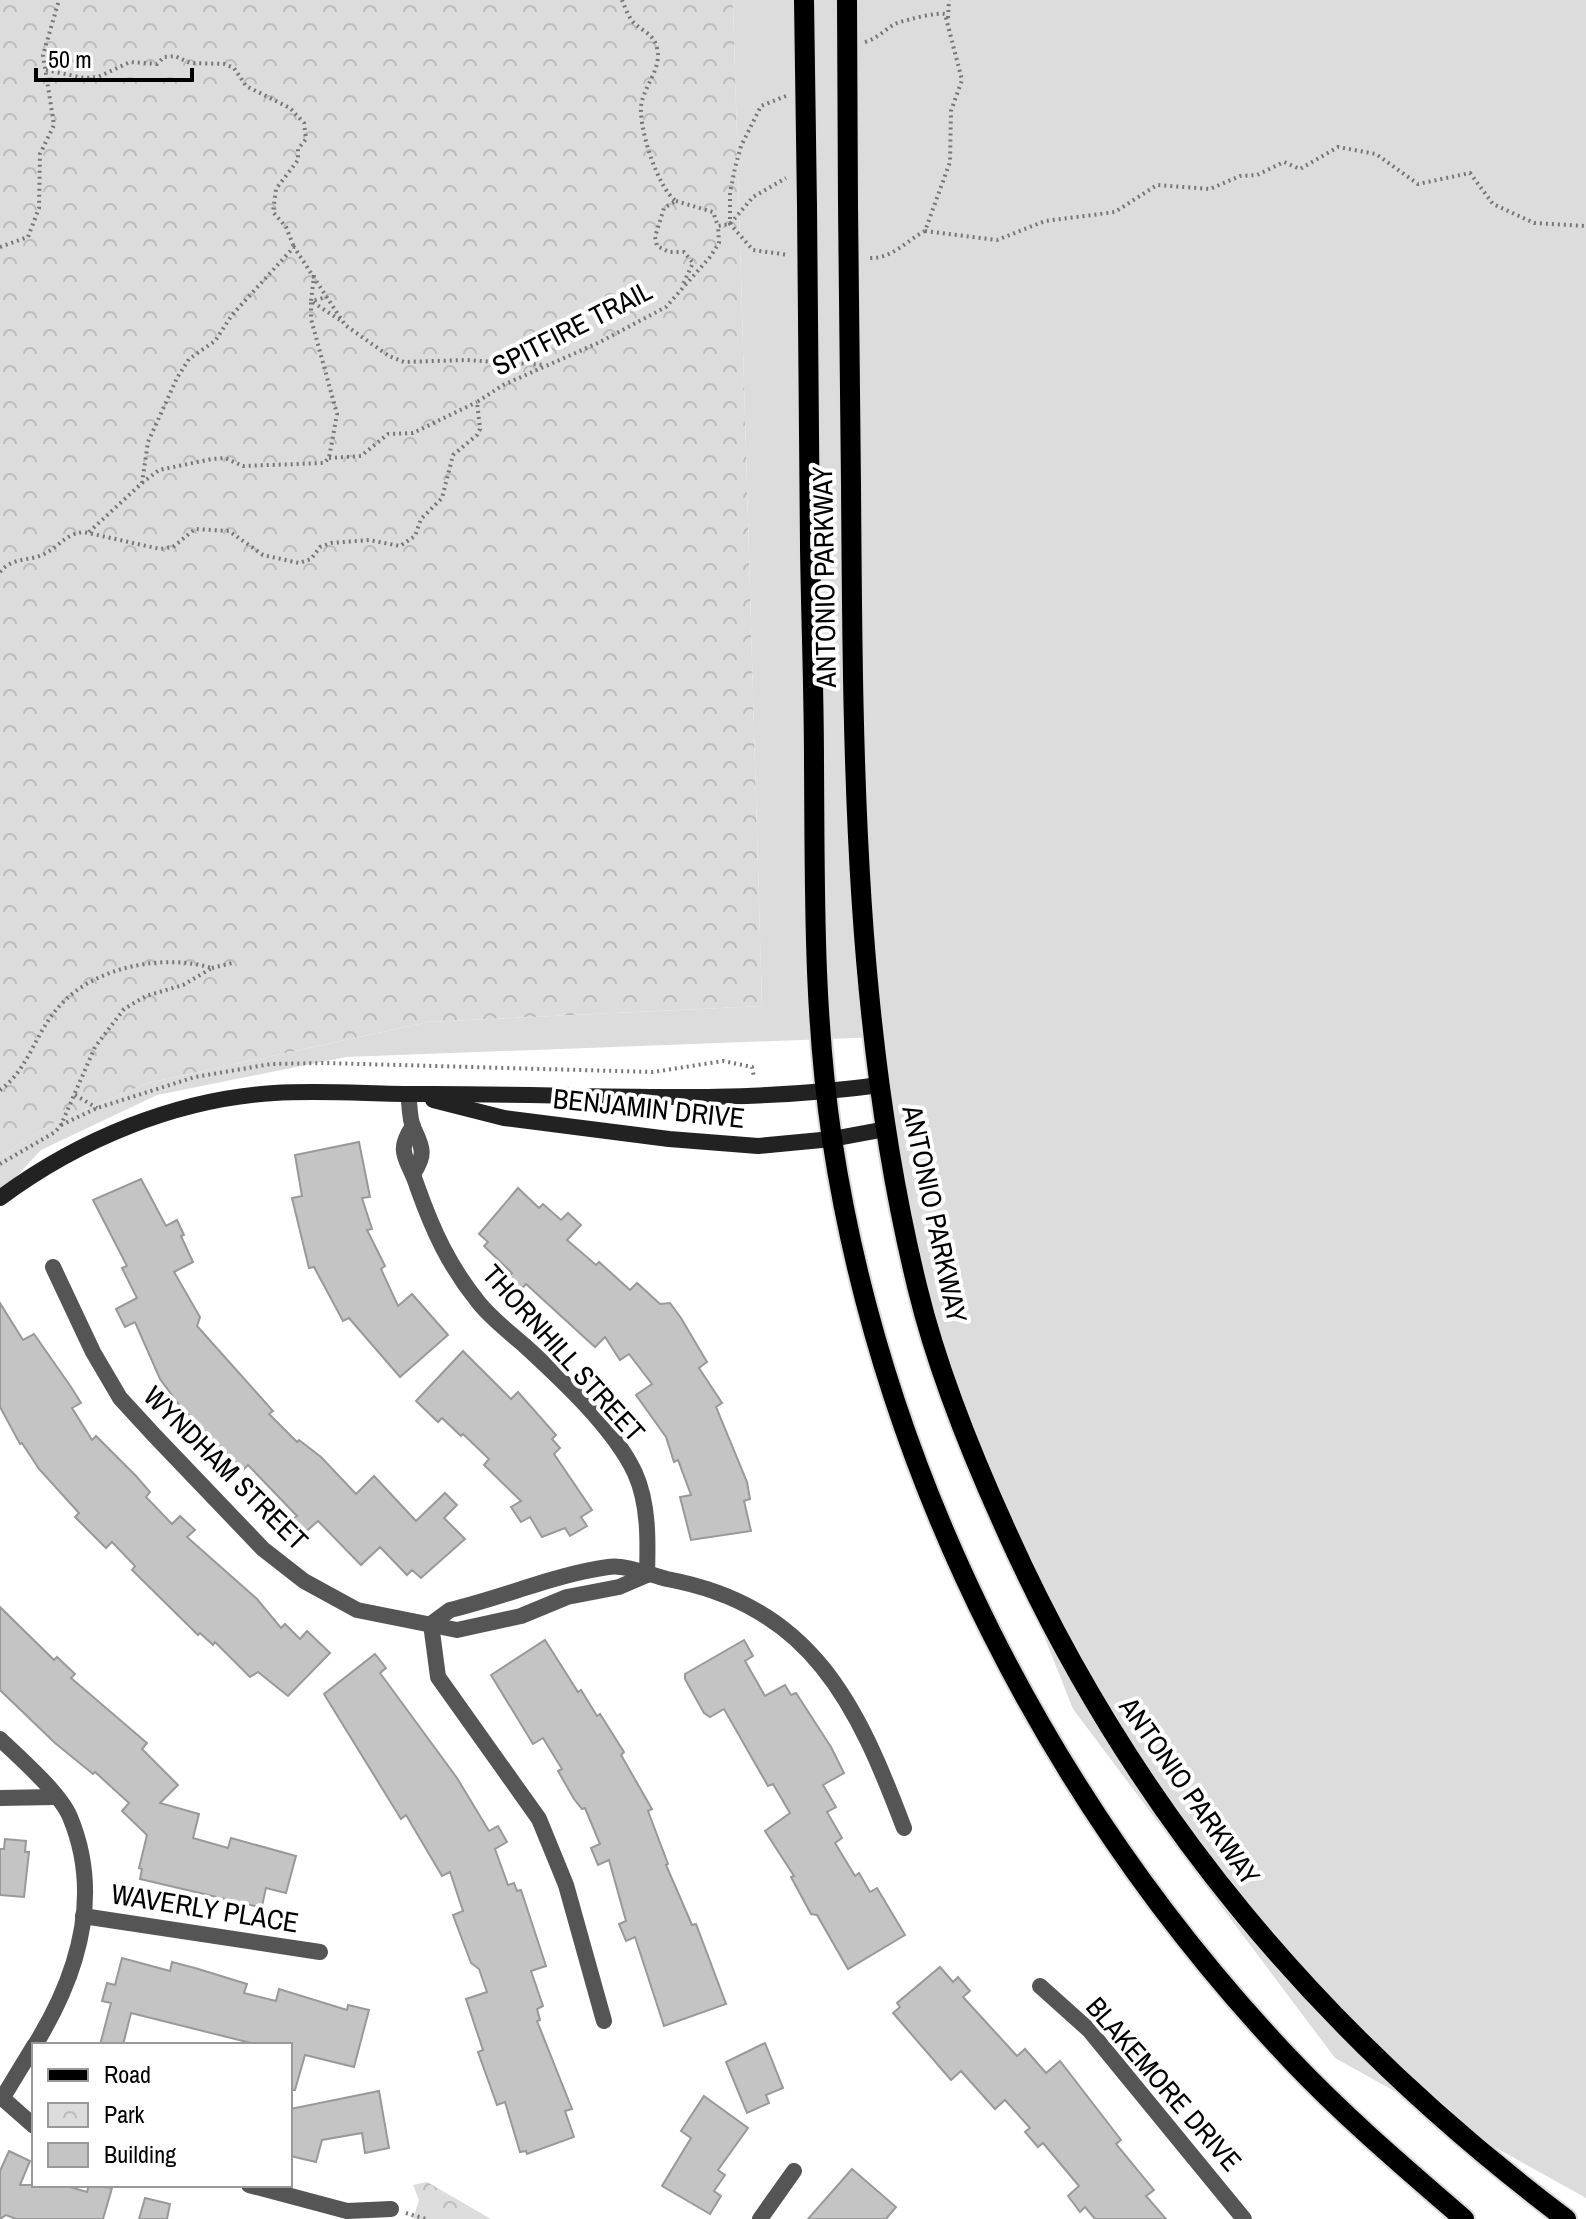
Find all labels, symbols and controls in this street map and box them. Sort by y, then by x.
scale bar [36,32,192,82]
text: 50 m [48,43,92,75]
street label: SPITFIRE TRAIL [486,271,659,385]
street label: ANTONIO PARKWAY [803,465,845,689]
street label: BENJAMIN DRIVE [551,1079,747,1137]
street label: ANTONIO PARKWAY [893,1101,977,1327]
street label: THORNHILL STREET [474,1256,654,1450]
street label: WYNDHAM STREET [135,1377,317,1559]
street label: ANTONIO PARKWAY [1110,1689,1269,1893]
street label: WAVERLY PLACE [109,1874,301,1942]
street label: BLAKEMORE DRIVE [1078,1989,1250,2179]
legend [32,2043,292,2187]
text: Road [104,2058,151,2090]
text: Park [104,2098,145,2130]
text: Building [104,2138,176,2170]

